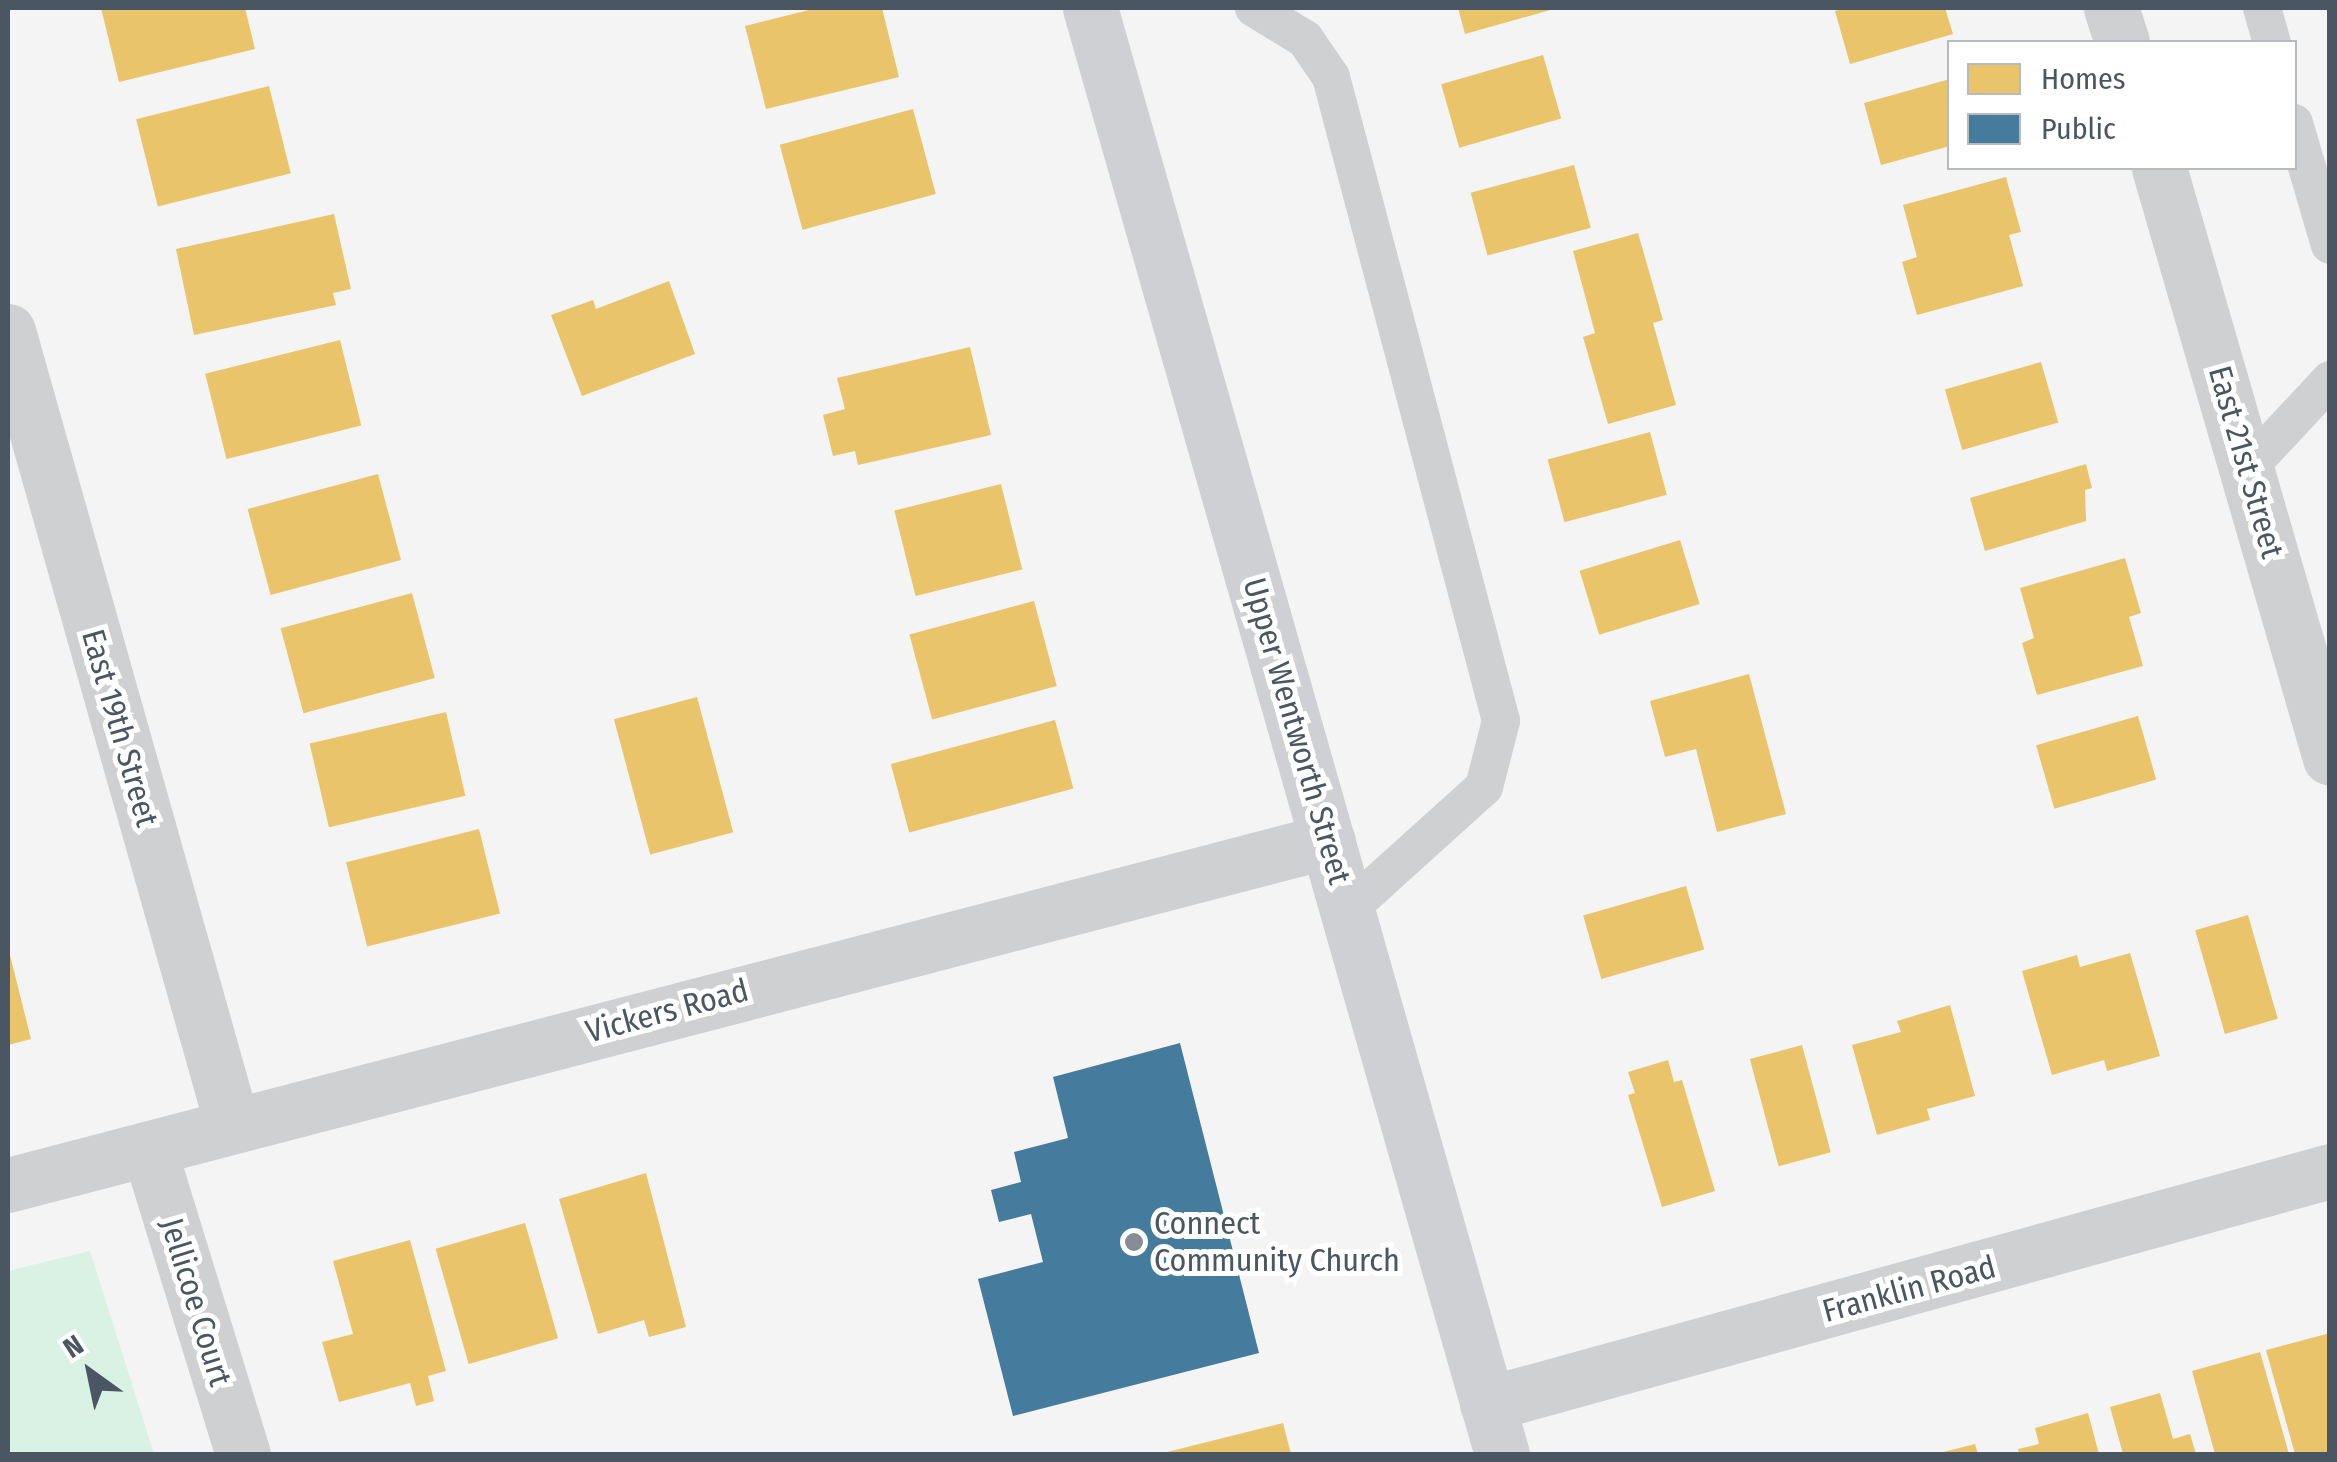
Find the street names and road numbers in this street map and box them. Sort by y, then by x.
street label: East 21st Street [2200,362,2292,562]
street label: Upper Wentworth Street [1235,574,1359,888]
street label: East 19th Street [74,625,166,831]
street label: Vickers Road [582,971,752,1051]
street label: Jellicoe Court [152,1213,240,1391]
street label: Franklin Road [1818,1247,2000,1331]

